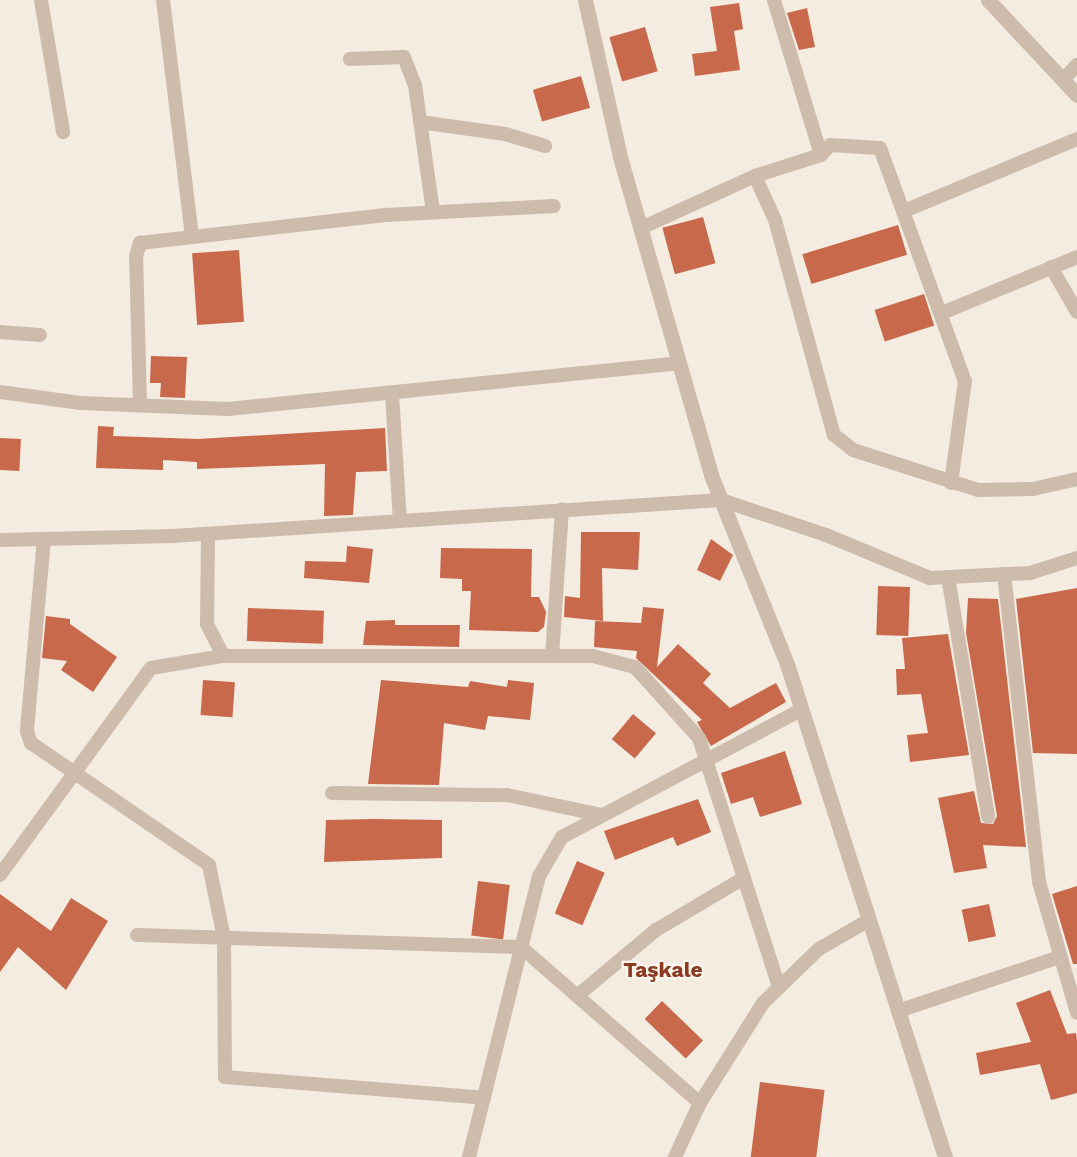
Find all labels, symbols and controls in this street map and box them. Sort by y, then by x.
district label: Taşkale [623,957,703,983]

